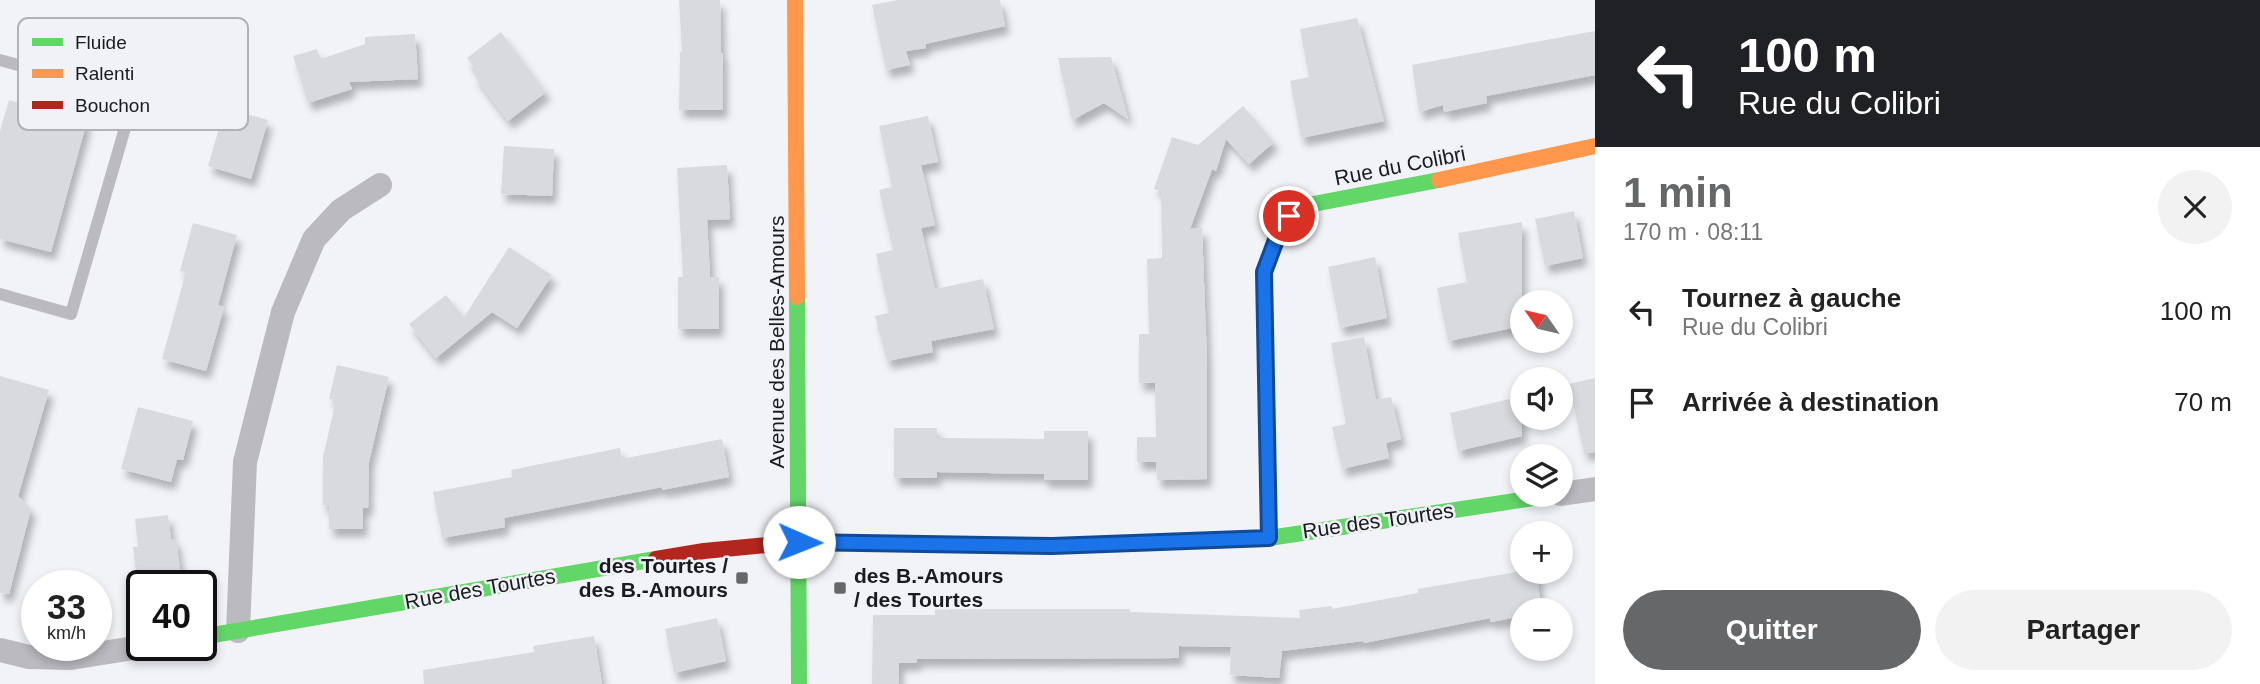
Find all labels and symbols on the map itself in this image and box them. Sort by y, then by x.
legend [18,18,248,130]
text: Fluide [75,32,127,53]
text: Ralenti [75,63,134,84]
text: Bouchon [75,95,150,116]
street label: Rue du Colibri [1332,142,1467,189]
pin [1259,186,1319,246]
street label: Avenue des Belles-Amours [765,216,788,468]
north arrow [1510,290,1573,354]
street label: Rue des Tourtes [1301,499,1455,543]
position arrow [762,505,836,579]
place label: des Tourtes / des B.-Amours [579,554,728,601]
street label: Rue des Tourtes [403,564,557,613]
place label: des B.-Amours / des Tourtes [854,564,1003,611]
speed limit sign: 40 [126,570,217,661]
marker: des Tourtes / des B.-Amours [734,570,750,586]
marker: des B.-Amours / des Tourtes [832,580,848,596]

